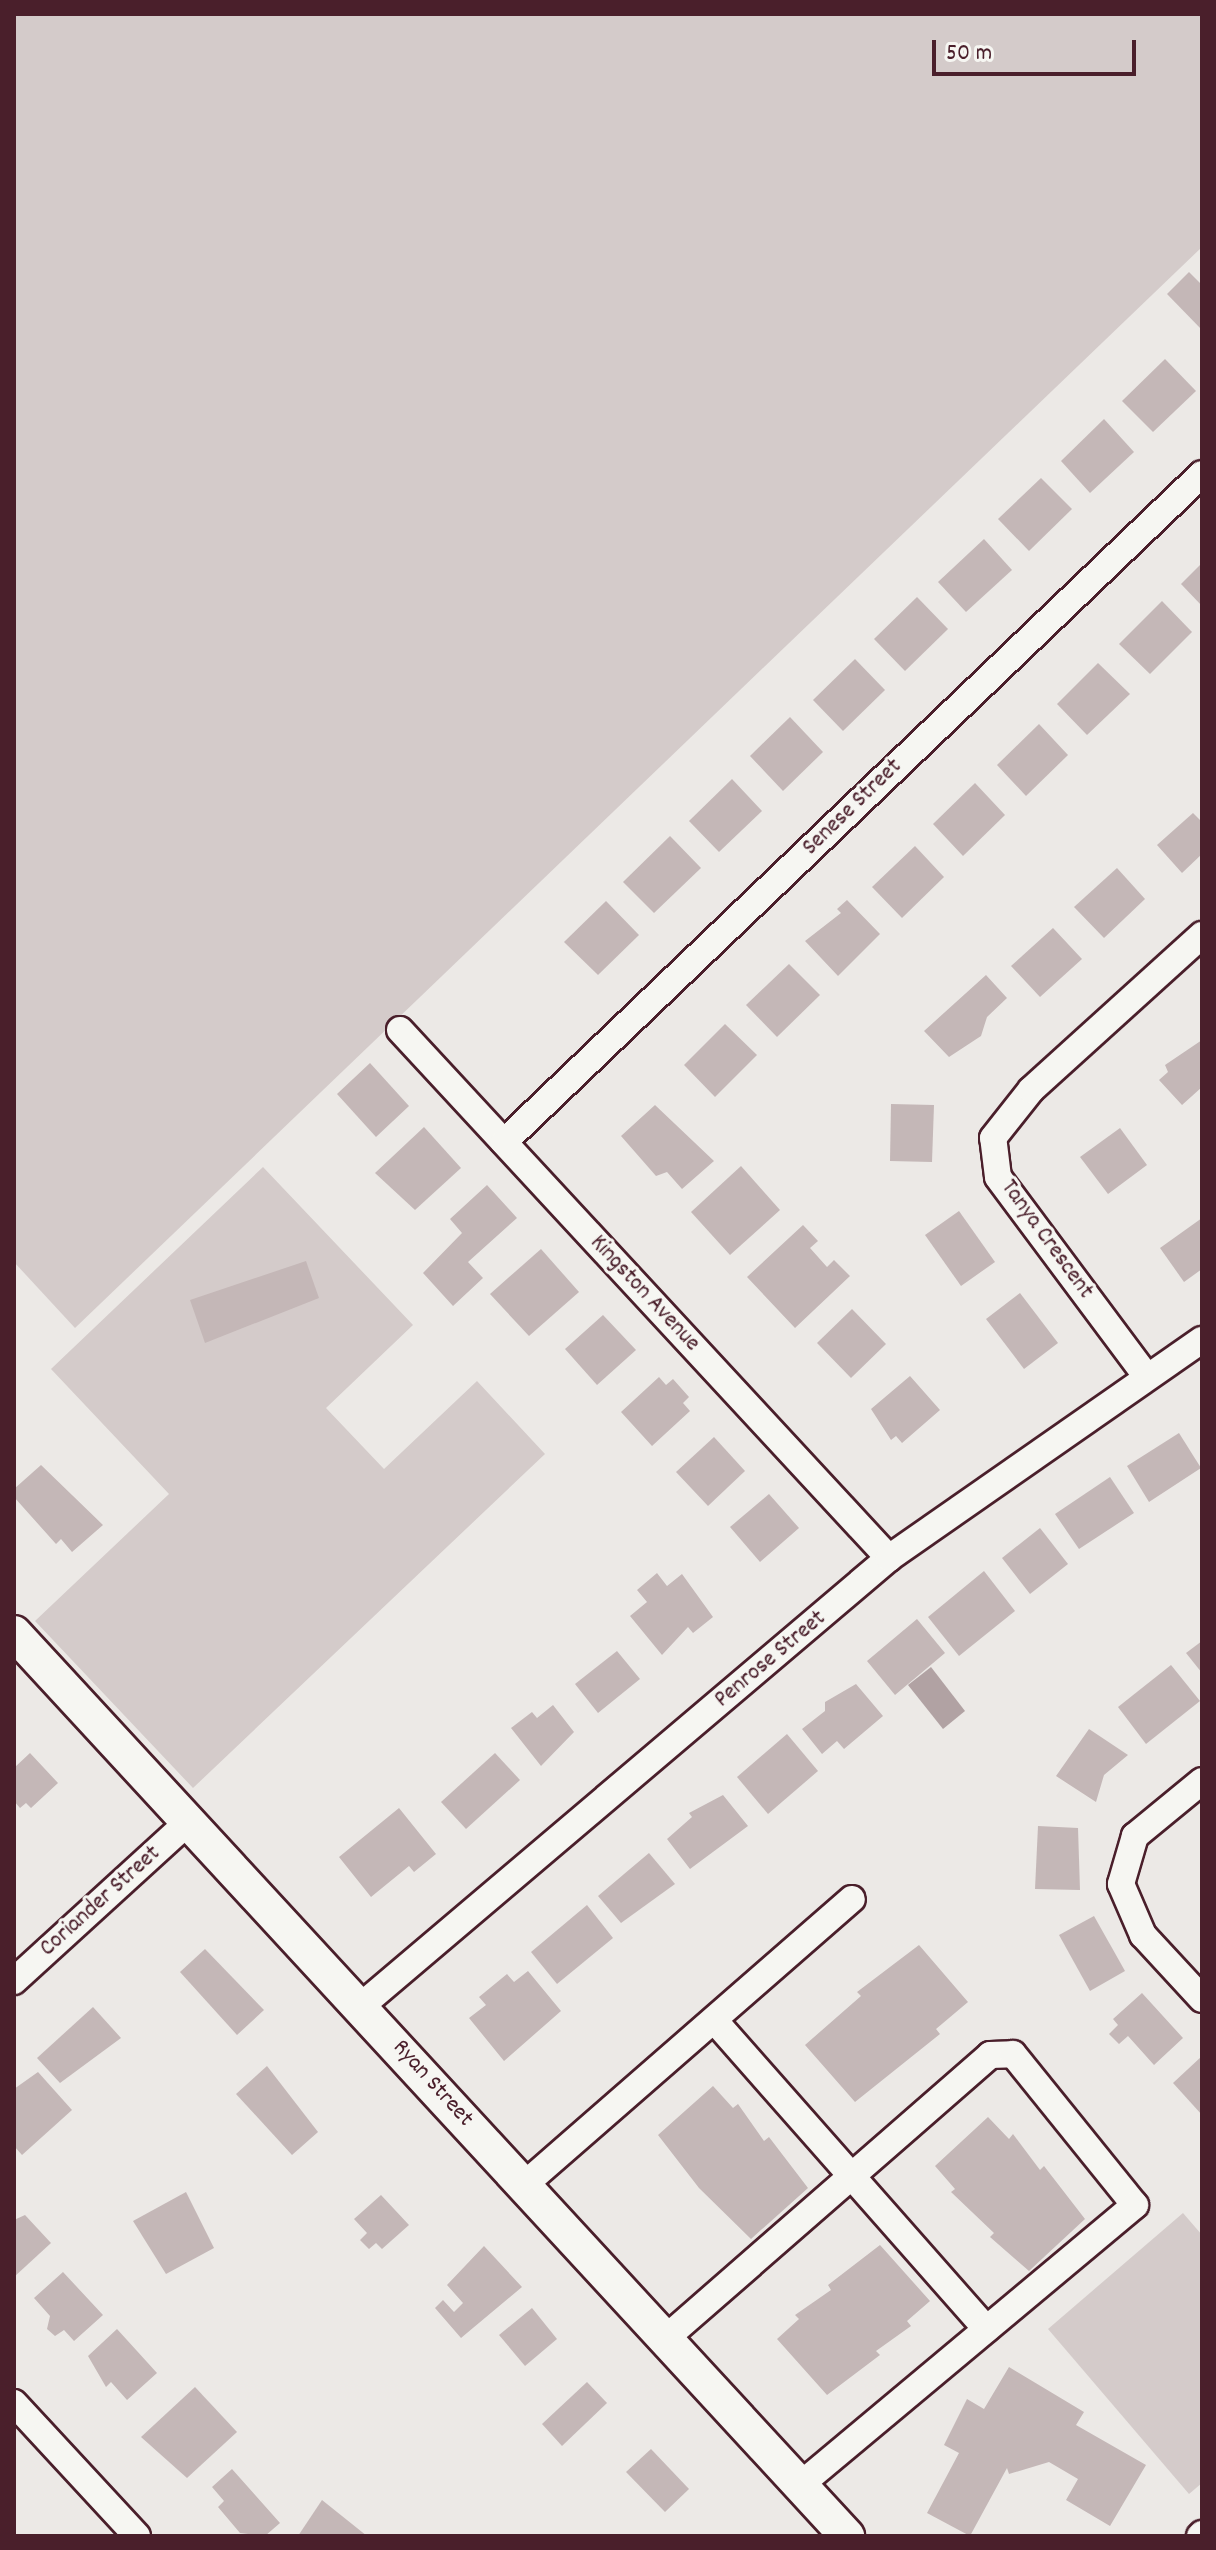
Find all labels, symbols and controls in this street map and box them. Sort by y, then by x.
scale bar [936,24,1140,74]
text: 50 m [946,37,992,71]
street label: Senese Street [797,753,909,863]
street label: Tanya Crescent [993,1175,1099,1305]
street label: Kingston Avenue [583,1230,705,1358]
street label: Penrose Street [709,1605,833,1715]
street label: Coriander Street [35,1840,167,1964]
street label: Ryan Street [385,2034,479,2134]

